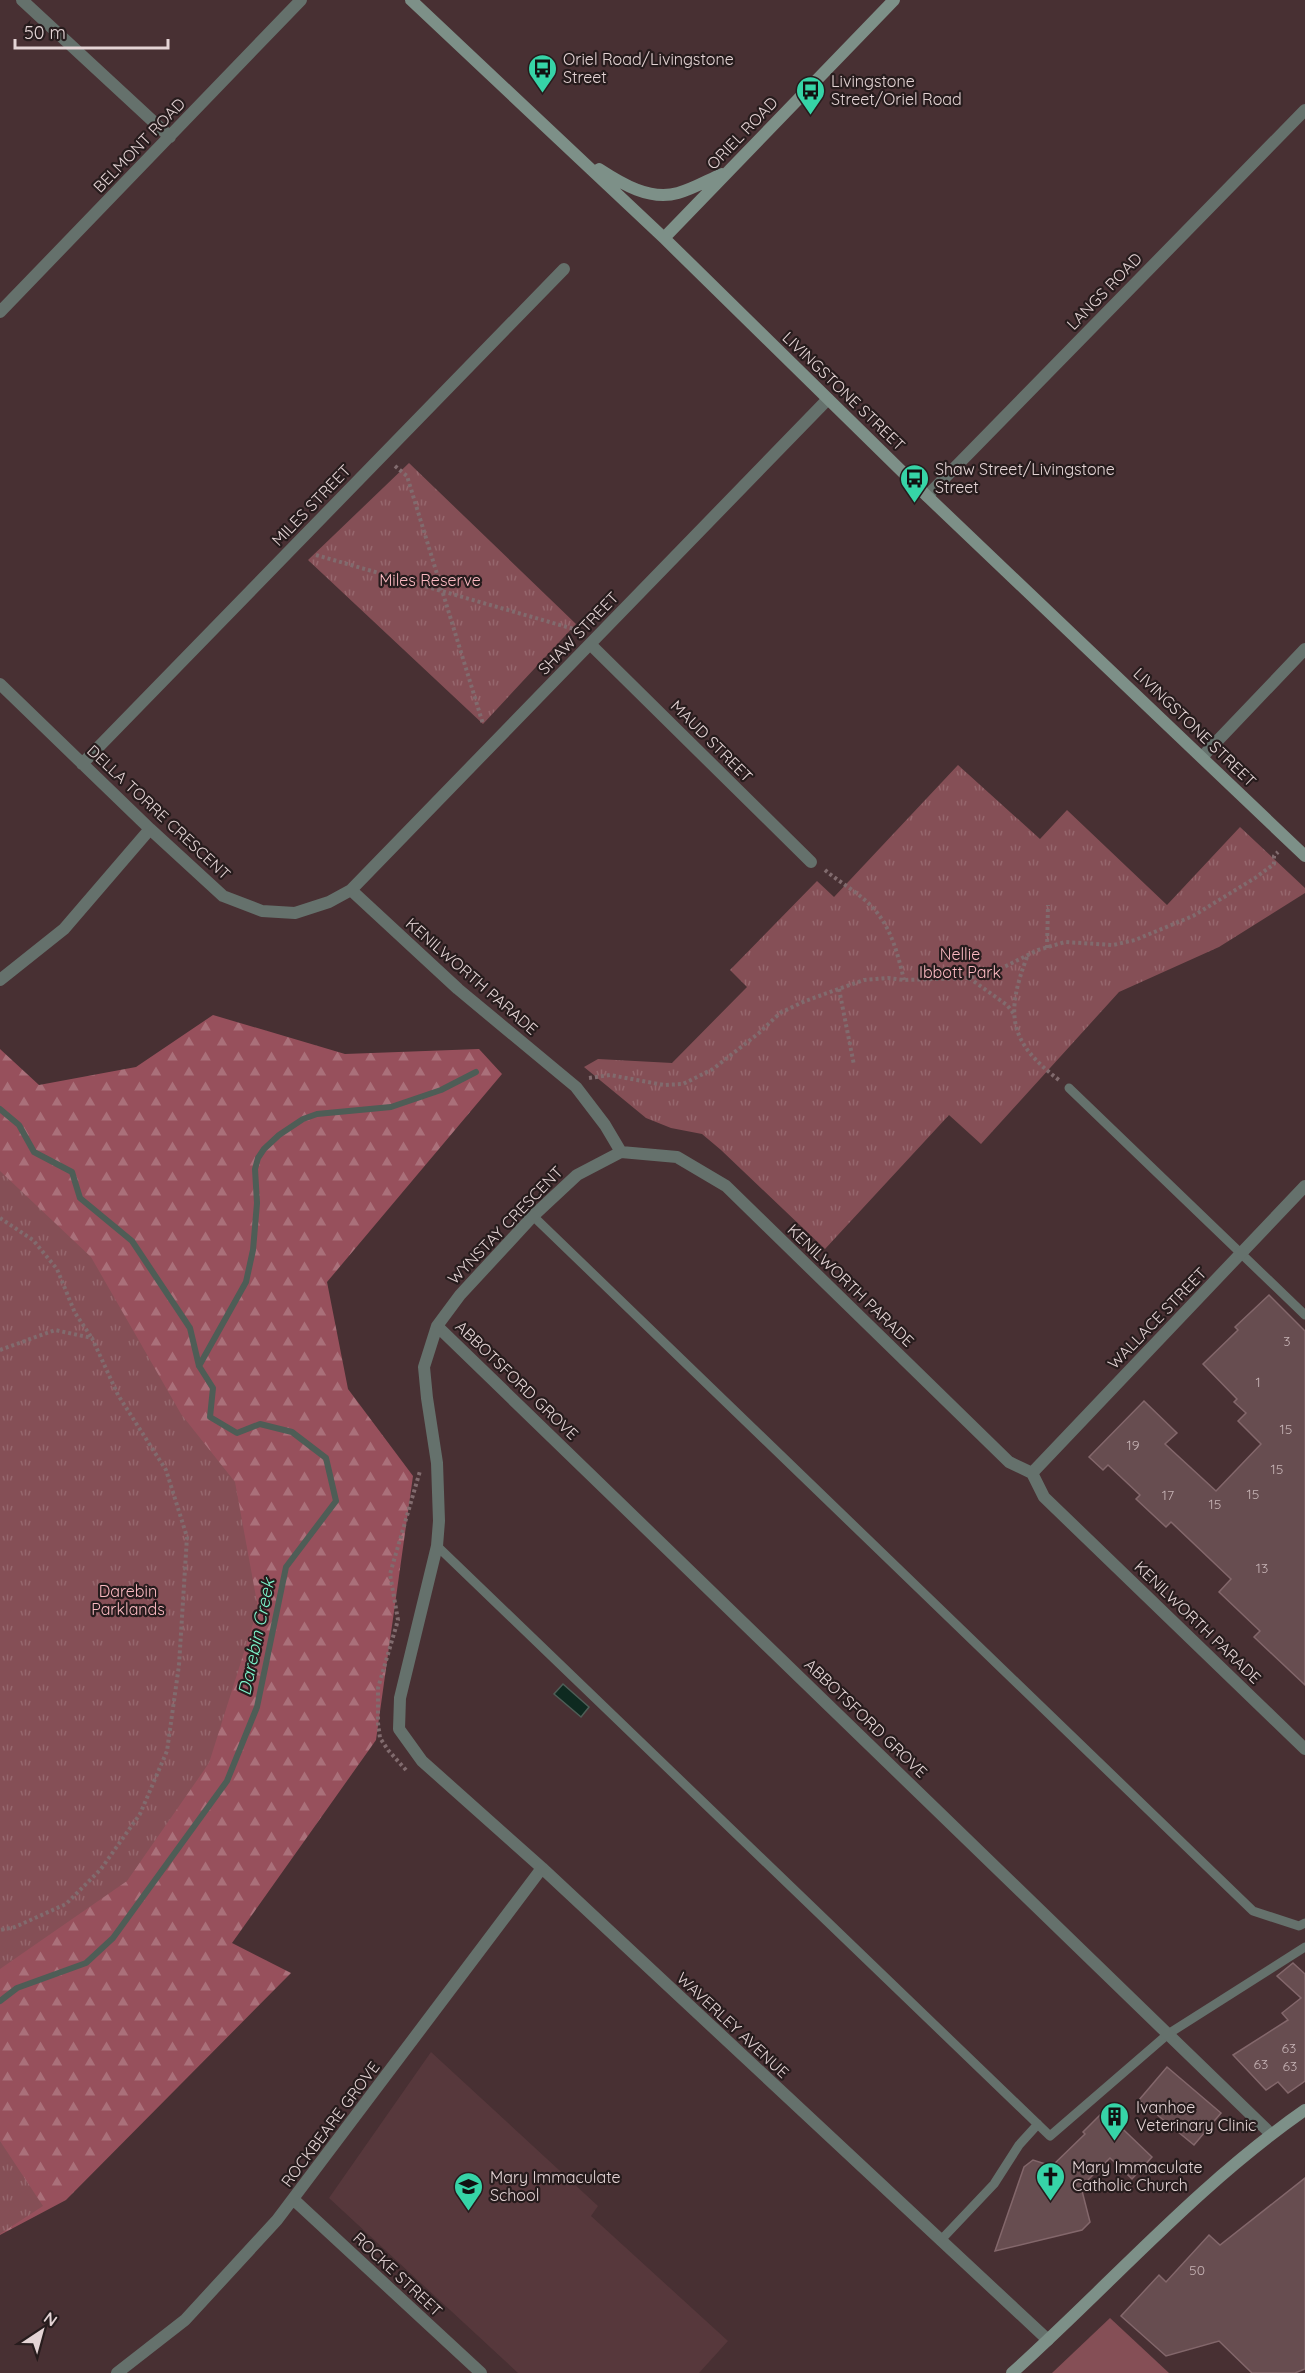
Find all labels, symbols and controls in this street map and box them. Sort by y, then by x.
scale bar [15,12,168,50]
text: 50 m [24,21,66,44]
place label: Oriel Road/Livingstone Street [563,49,734,87]
bus stop icon: Oriel Road/Livingstone Street [526,52,558,94]
place label: Livingstone Street/Oriel Road [831,71,962,109]
bus stop icon: Livingstone Street/Oriel Road [794,74,826,116]
street label: ORIEL ROAD [702,92,782,174]
street label: BELMONT ROAD [89,94,189,196]
street label: LANGS ROAD [1062,248,1146,334]
street label: LIVINGSTONE STREET [778,327,910,455]
place label: Shaw Street/Livingstone Street [935,459,1115,497]
street label: MILES STREET [267,460,355,550]
bus stop icon: Shaw Street/Livingstone Street [898,462,930,504]
park label: Miles Reserve [379,570,481,590]
street label: SHAW STREET [533,587,623,679]
street label: LIVINGSTONE STREET [1129,663,1261,791]
street label: MAUD STREET [667,696,757,786]
street label: DELLA TORRE CRESCENT [83,740,235,884]
street label: KENILWORTH PARADE [402,913,542,1039]
park label: Nellie Ibbott Park [919,944,1001,982]
street label: WYNSTAY CRESCENT [443,1161,567,1288]
street label: KENILWORTH PARADE [784,1219,918,1351]
street label: WALLACE STREET [1103,1263,1211,1373]
street label: ABBOTSFORD GROVE [451,1316,583,1444]
house number: 3 [1283,1332,1291,1350]
house number: 1 [1255,1373,1261,1391]
house number: 15 [1280,1420,1292,1438]
house number: 19 [1127,1436,1140,1454]
house number: 15 [1271,1460,1283,1478]
house number: 15 [1247,1485,1259,1503]
house number: 17 [1162,1486,1174,1504]
house number: 15 [1209,1495,1221,1513]
street label: KENILWORTH PARADE [1131,1556,1265,1688]
house number: 13 [1256,1559,1268,1577]
water label: Darebin Creek [232,1575,280,1698]
park label: Darebin Parklands [91,1581,165,1619]
street label: ABBOTSFORD GROVE [800,1654,932,1782]
street label: WAVERLEY AVENUE [673,1968,793,2082]
house number: 63 [1282,2039,1296,2057]
house number: 63 [1254,2055,1268,2073]
street label: ROCKBEARE GROVE [276,2057,384,2191]
house number: 63 [1283,2057,1297,2075]
place label: Ivanhoe Veterinary Clinic [1136,2097,1256,2135]
building icon: Ivanhoe Veterinary Clinic [1099,2100,1131,2142]
place label: Mary Immaculate Catholic Church [1072,2157,1203,2195]
church icon: Mary Immaculate Catholic Church [1035,2160,1067,2202]
place label: Mary Immaculate School [490,2167,621,2205]
school or university icon: Mary Immaculate School [453,2170,485,2212]
street label: ROCKE STREET [349,2228,447,2321]
house number: 50 [1189,2261,1205,2279]
north arrow [12,2301,72,2361]
text: N [40,2307,61,2330]

